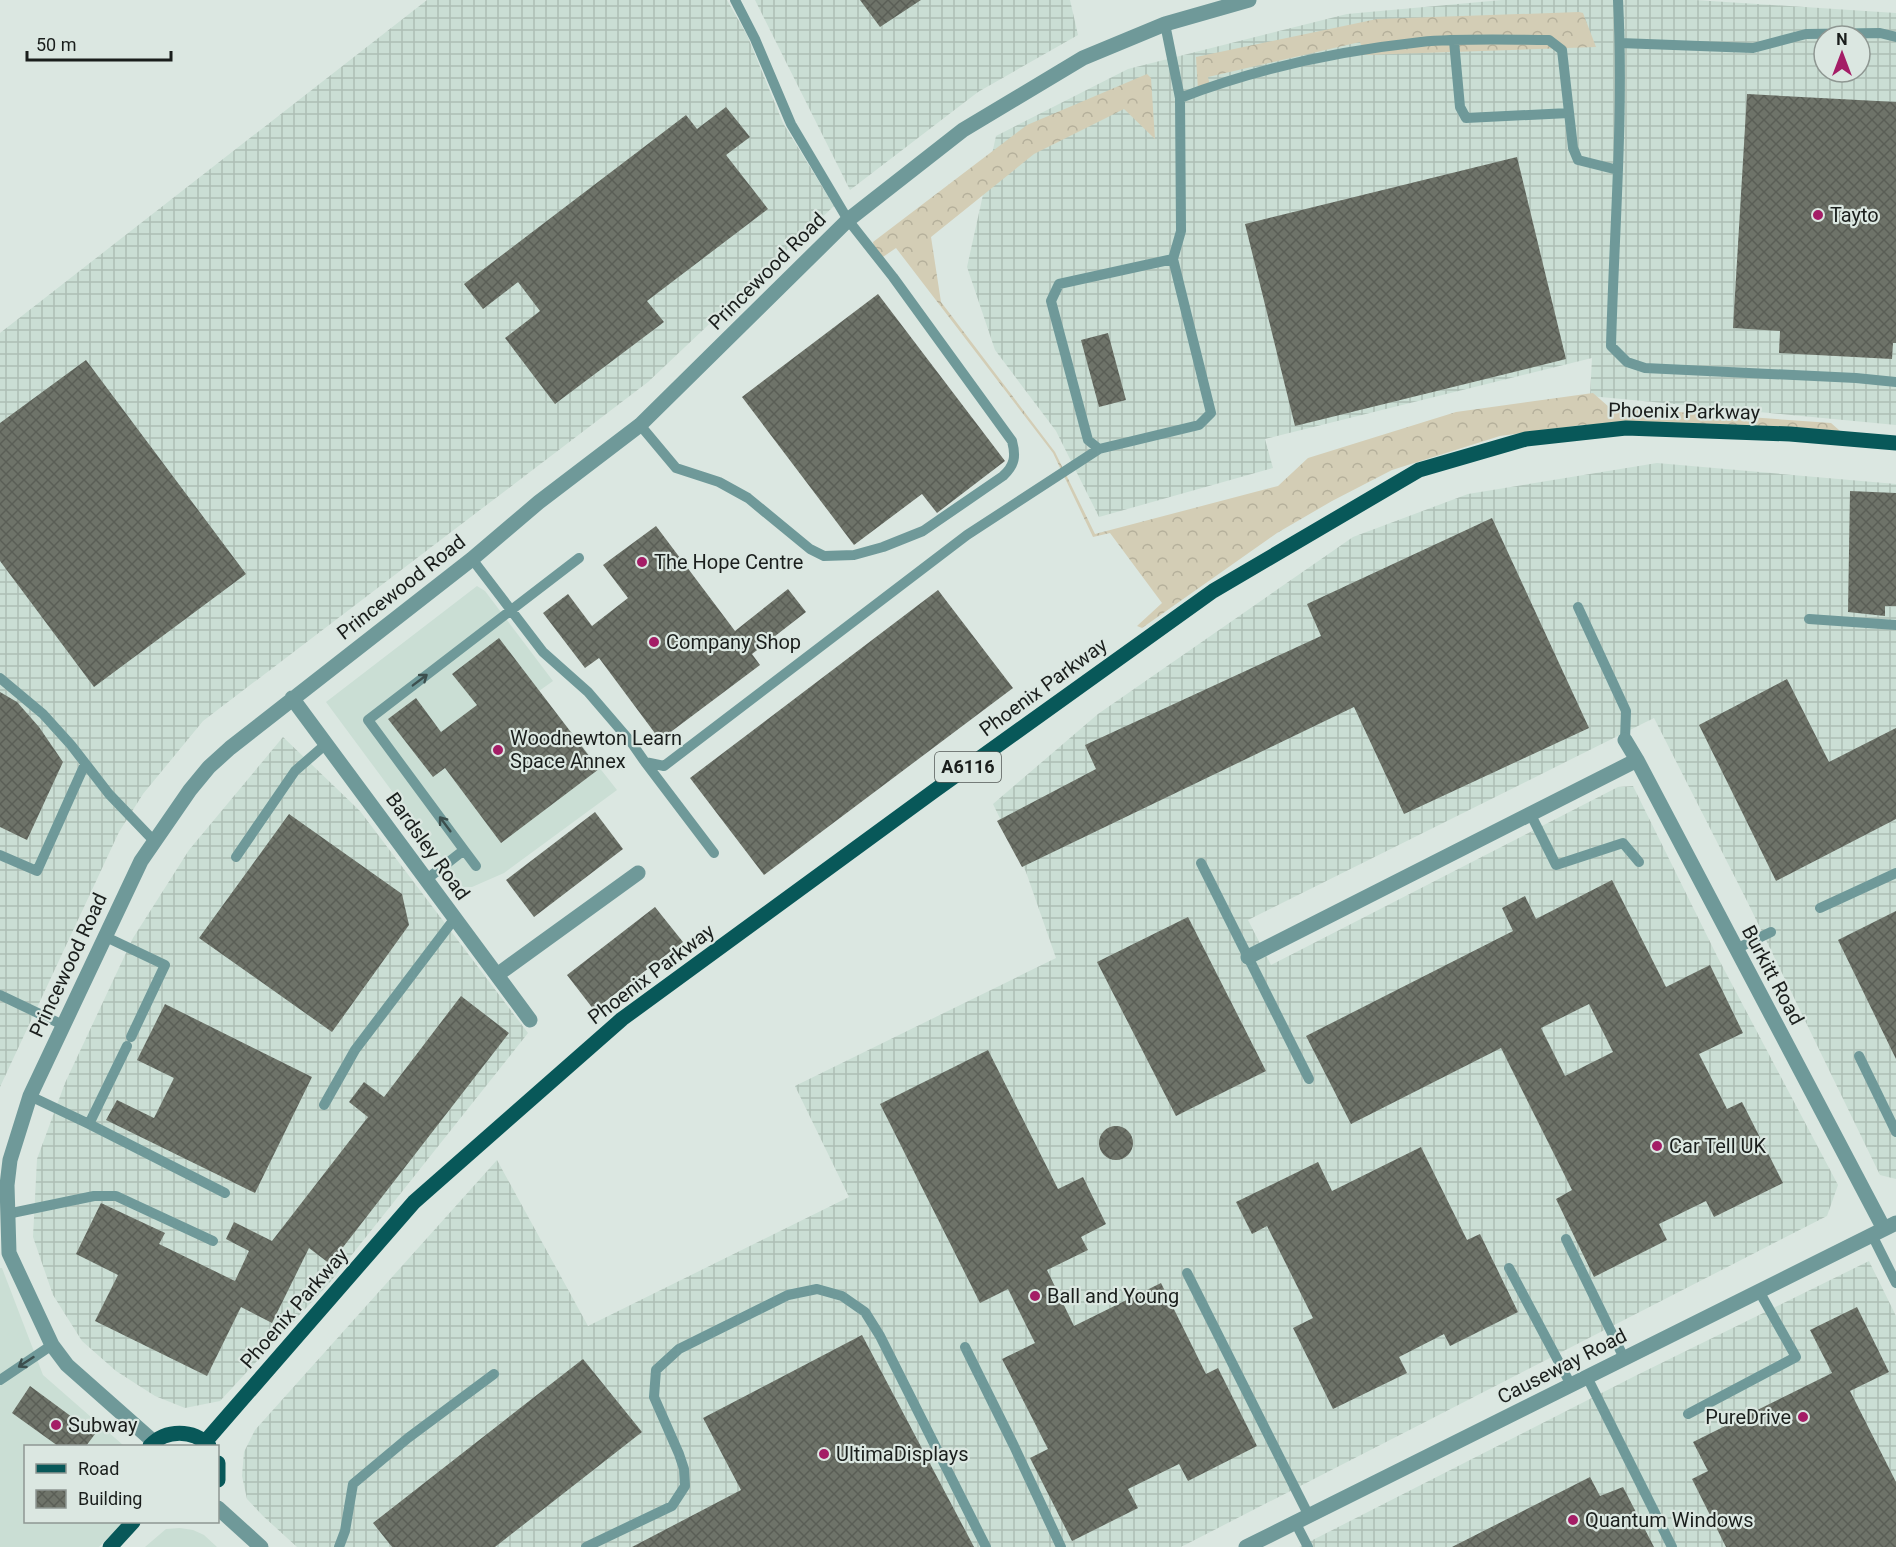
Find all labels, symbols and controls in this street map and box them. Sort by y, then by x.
scale bar [27,24,171,62]
north arrow [1812,24,1872,84]
text: N [1836,30,1848,49]
text: 50 m [36,34,76,55]
place label: Tayto [1830,203,1879,227]
street label: Princewood Road [703,207,831,335]
marker: Tayto [1811,208,1825,222]
street label: Phoenix Parkway [1608,398,1761,424]
street label: Princewood Road [332,529,470,645]
place label: The Hope Centre [654,550,803,574]
marker: The Hope Centre [635,555,649,569]
place label: Company Shop [666,630,801,654]
street label: Phoenix Parkway [974,632,1112,741]
marker: Company Shop [647,635,661,649]
one-way arrow [411,674,427,687]
place label: Woodnewton Learn Space Annex [510,726,682,773]
marker: Woodnewton Learn Space Annex [491,743,505,757]
road number: A6116 [935,752,1001,782]
street label: Bardsley Road [381,787,475,905]
one-way arrow [439,817,452,833]
street label: Princewood Road [24,889,112,1041]
street label: Phoenix Parkway [583,918,719,1029]
street label: Burkitt Road [1737,921,1809,1029]
place label: Car Tell UK [1669,1134,1766,1158]
marker: Car Tell UK [1650,1139,1664,1153]
street label: Phoenix Parkway [235,1242,353,1373]
place label: Ball and Young [1047,1284,1179,1308]
marker: Ball and Young [1028,1289,1042,1303]
street label: Causeway Road [1493,1323,1631,1409]
one-way arrow [18,1356,35,1368]
place label: PureDrive [1705,1405,1791,1429]
marker: PureDrive [1796,1410,1810,1424]
place label: Subway [68,1413,138,1437]
marker: Subway [49,1418,63,1432]
place label: UltimaDisplays [836,1442,969,1466]
legend [24,1445,219,1523]
marker: UltimaDisplays [817,1447,831,1461]
text: Road [78,1458,119,1479]
text: Building [78,1488,142,1509]
place label: Quantum Windows [1585,1508,1753,1532]
marker: Quantum Windows [1566,1513,1580,1527]

